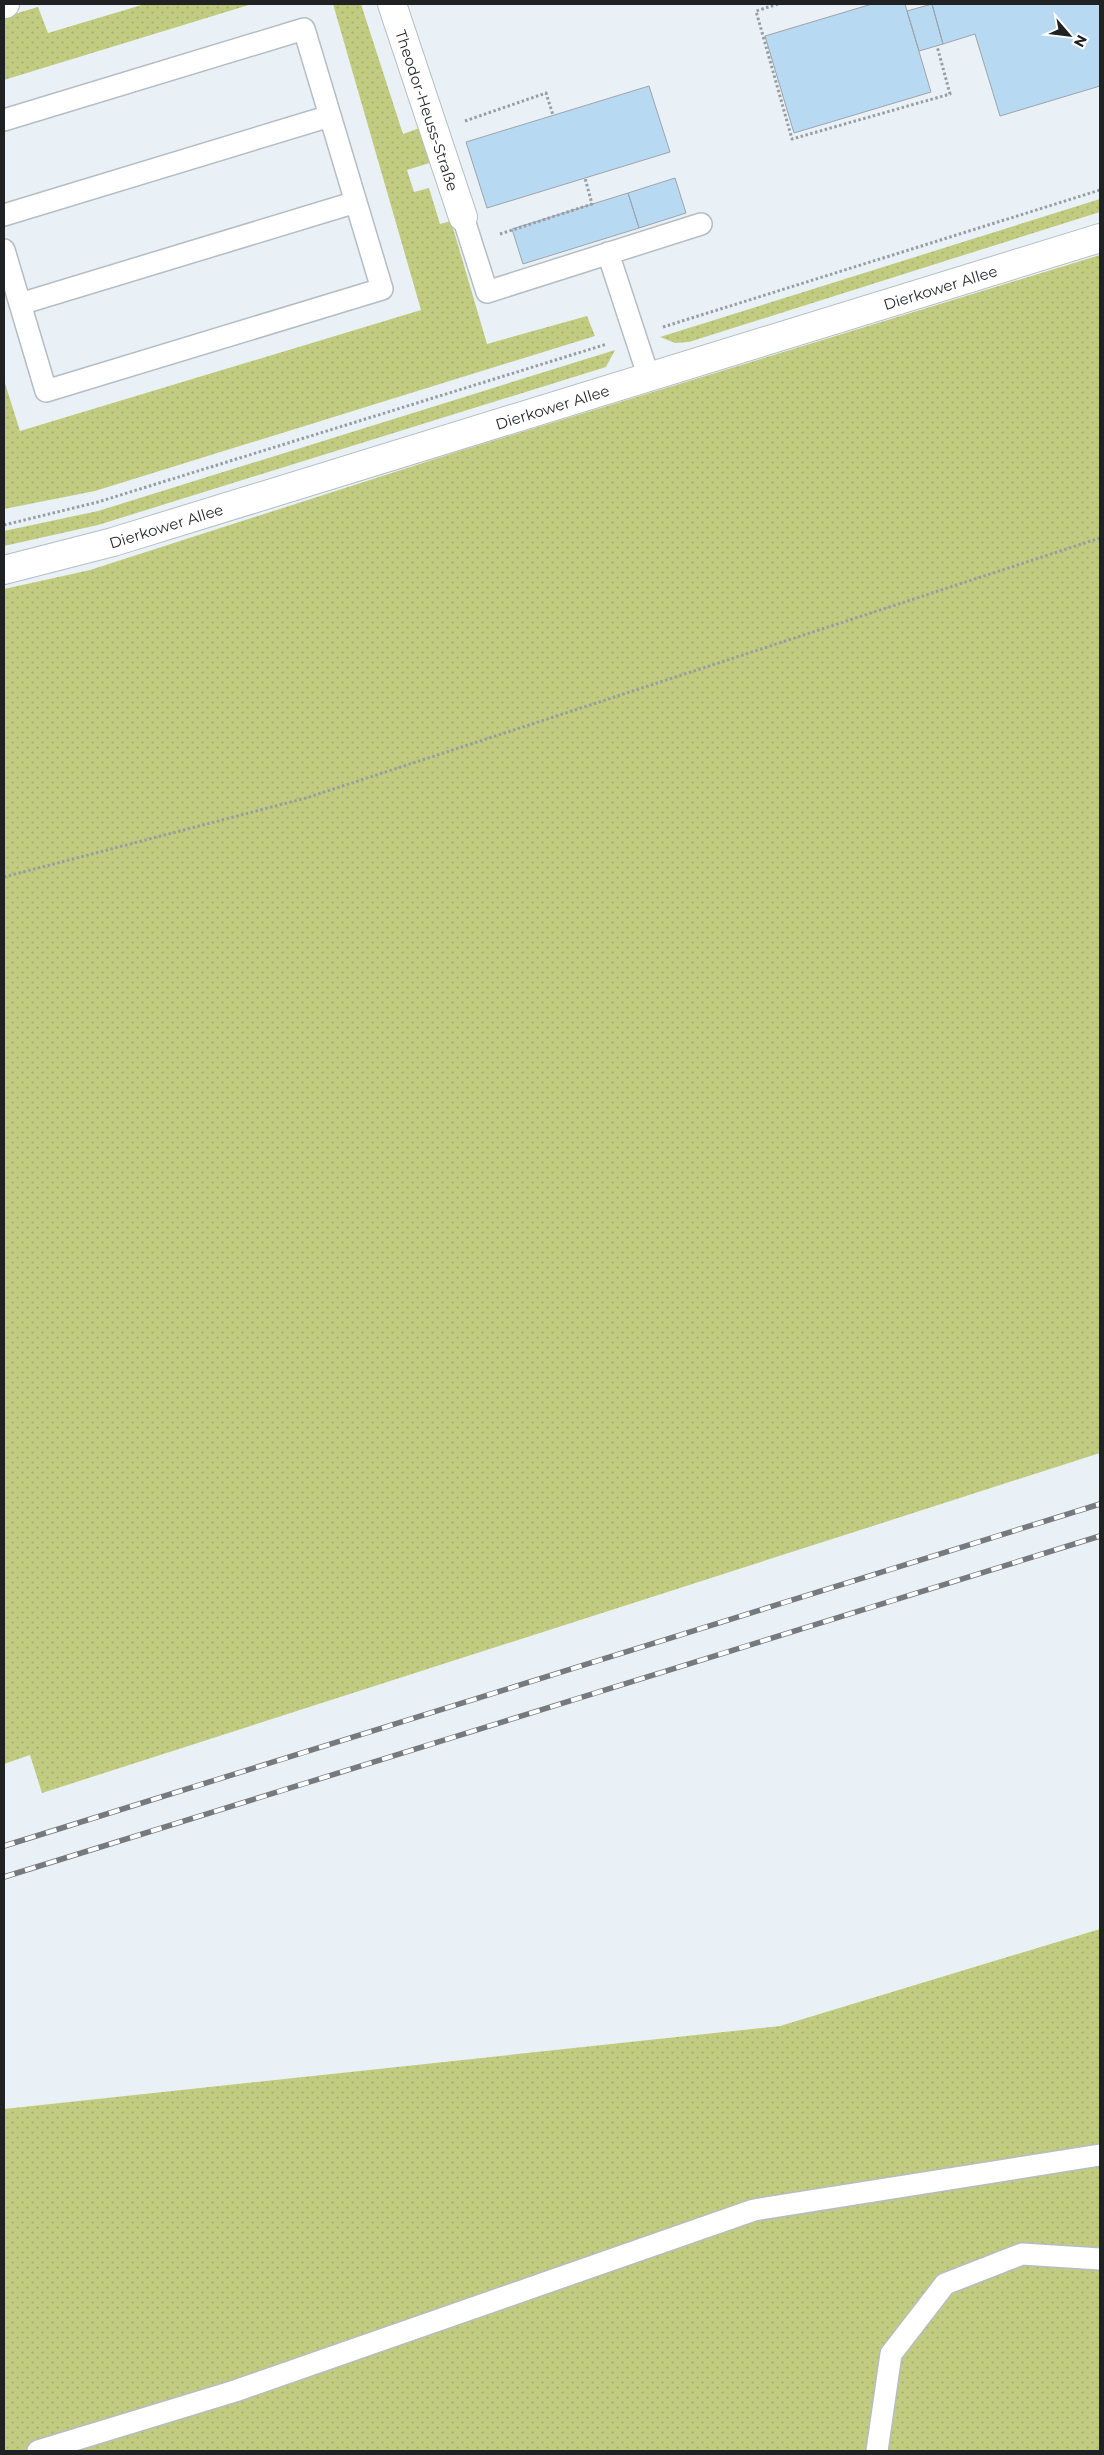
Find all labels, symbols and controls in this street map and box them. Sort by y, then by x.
north arrow [1044,10,1094,60]
street label: Theodor-Heuss-Straße [392,27,463,193]
text: N [1070,32,1091,50]
street label: Dierkower Allee [881,261,999,314]
street label: Dierkower Allee [493,380,611,433]
street label: Dierkower Allee [107,499,225,552]

